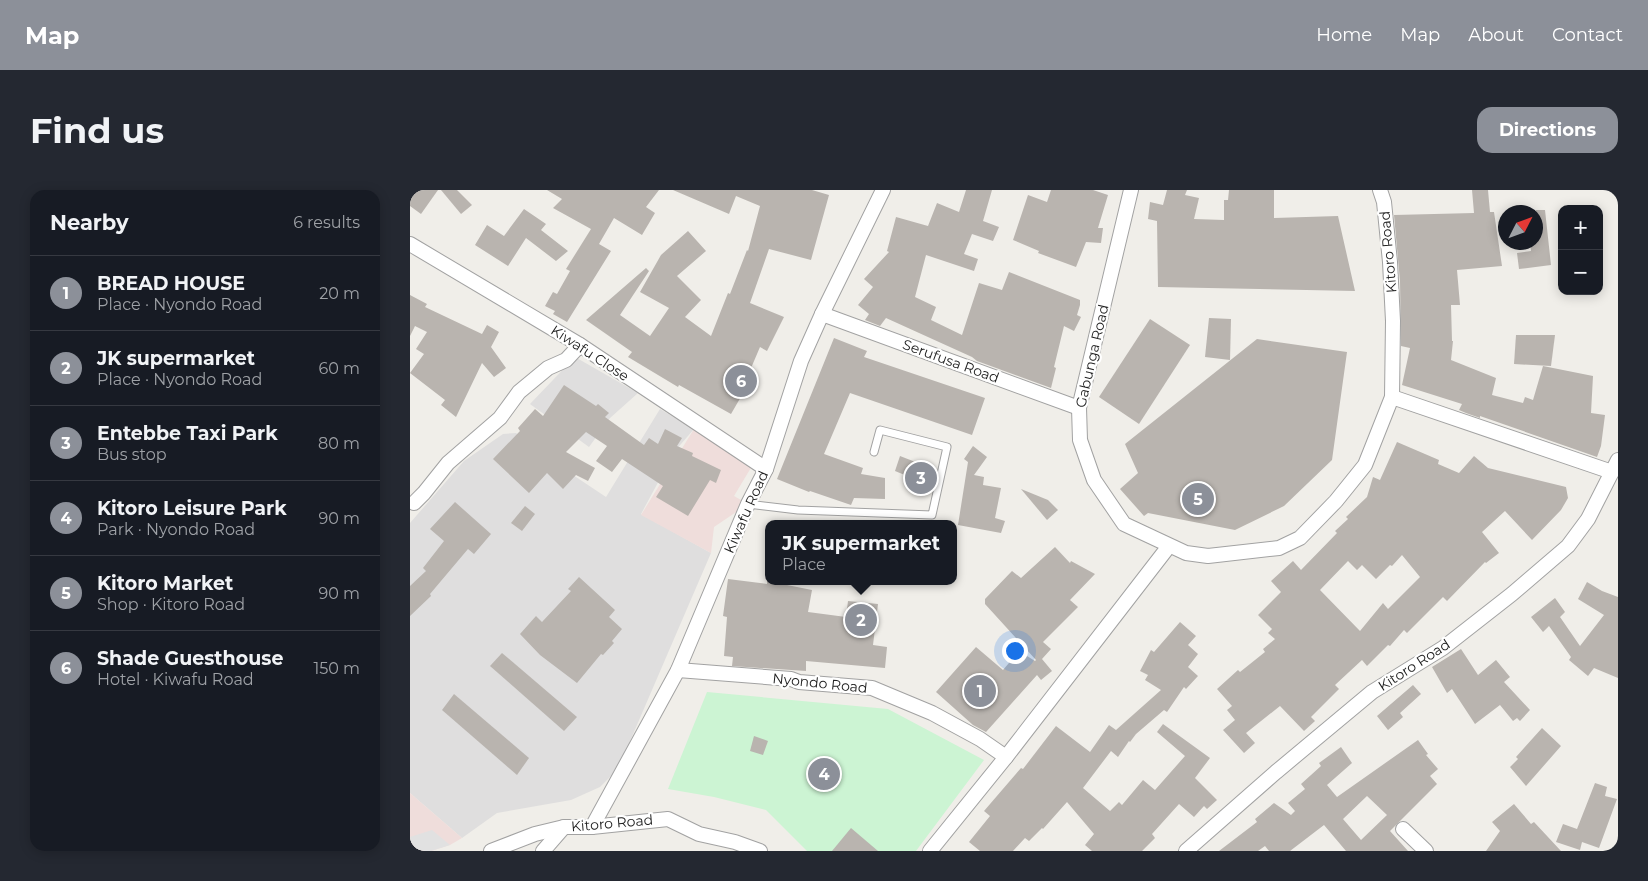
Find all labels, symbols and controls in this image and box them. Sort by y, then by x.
text: Map [25,21,79,50]
text: Home [1316,24,1372,46]
text: Map [1400,24,1440,46]
text: About [1468,24,1524,46]
text: Contact [1552,24,1623,46]
button: Directions [1477,107,1618,153]
text: Find us [30,109,164,152]
north arrow [1498,205,1543,250]
map controls [1558,205,1603,295]
button: + [1558,205,1603,250]
text: Nearby [50,210,129,235]
street label: Kitoro Road [1375,210,1401,294]
text: 6 results [293,213,360,232]
button: − [1558,250,1603,295]
text: BREAD HOUSE [97,272,245,295]
text: 1 [63,284,69,303]
text: 20 m [319,284,360,303]
text: Place · Nyondo Road [97,295,262,314]
street label: Gabunga Road [1071,303,1113,409]
street label: Kiwafu Close [548,321,632,385]
street label: Serufusa Road [900,335,1002,387]
text: JK supermarket [97,347,255,370]
text: 2 [61,359,71,378]
text: 60 m [318,359,360,378]
pin: 6 [725,362,757,400]
text: Place · Nyondo Road [97,370,262,389]
text: Entebbe Taxi Park [97,422,278,445]
text: 3 [61,434,71,453]
text: 80 m [318,434,360,453]
text: Bus stop [97,445,167,464]
pin: 3 [905,459,937,497]
street label: Kiwafu Road [720,468,772,556]
pin: 5 [1182,480,1214,518]
text: Kitoro Leisure Park [97,497,287,520]
text: 4 [60,509,72,528]
text: 90 m [318,509,360,528]
text: Park · Nyondo Road [97,520,255,539]
popup [765,520,957,585]
text: JK supermarket [782,532,940,555]
text: Place [782,555,826,574]
text: Kitoro Market [97,572,233,595]
text: 5 [61,584,71,603]
text: 90 m [318,584,360,603]
text: Shop · Kitoro Road [97,595,245,614]
pin: 2 [845,601,877,639]
street label: Kitoro Road [1375,635,1453,695]
your location [1002,638,1028,664]
text: Shade Guesthouse [97,647,283,670]
text: 6 [61,659,71,678]
text: 150 m [313,659,360,678]
street label: Nyondo Road [772,669,868,697]
text: Hotel · Kiwafu Road [97,670,254,689]
pin: 1 [964,672,996,710]
pin: 4 [808,755,840,793]
street label: Kitoro Road [570,810,654,836]

